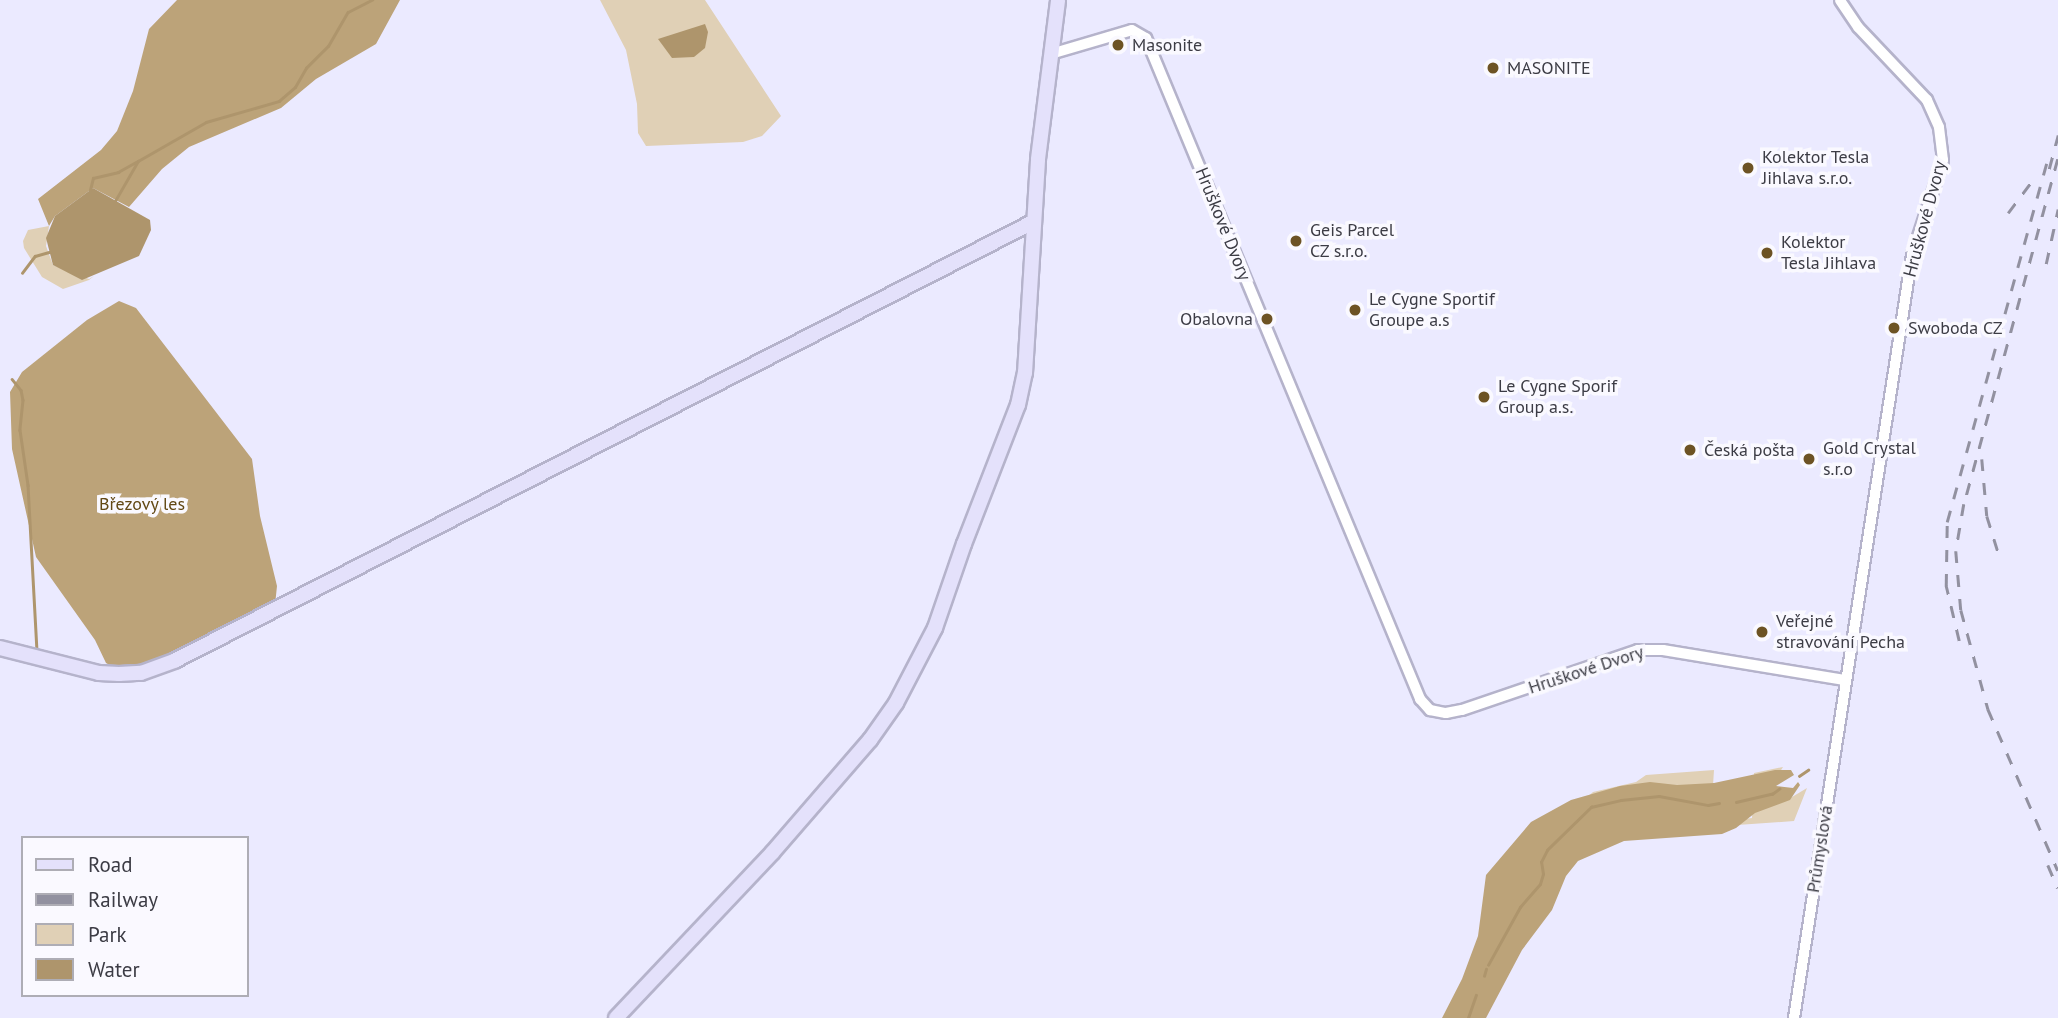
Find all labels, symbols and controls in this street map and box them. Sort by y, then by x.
place label: Masonite [1132,34,1202,56]
marker: Masonite [1110,37,1126,53]
place label: MASONITE [1507,57,1591,79]
marker: MASONITE [1485,60,1501,76]
place label: Kolektor Tesla Jihlava s.r.o. [1762,147,1870,190]
street label: Hruškové Dvory [1899,158,1951,280]
marker: Kolektor Tesla Jihlava s.r.o. [1740,160,1756,176]
street label: Hruškové Dvory [1191,164,1255,284]
place label: Geis Parcel CZ s.r.o. [1310,220,1394,262]
place label: Kolektor Tesla Jihlava [1781,232,1876,274]
marker: Geis Parcel CZ s.r.o. [1288,233,1304,249]
marker: Kolektor Tesla Jihlava [1759,245,1775,261]
place label: Le Cygne Sportif Groupe a.s [1369,289,1495,332]
marker: Le Cygne Sportif Groupe a.s [1347,302,1363,318]
place label: Obalovna [1180,308,1253,330]
marker: Obalovna [1259,311,1275,327]
place label: Swoboda CZ [1908,317,2003,339]
marker: Swoboda CZ [1886,320,1902,336]
place label: Le Cygne Sporif Group a.s. [1498,376,1617,418]
marker: Le Cygne Sporif Group a.s. [1476,389,1492,405]
place label: Gold Crystal s.r.o [1823,438,1916,480]
place label: Česká pošta [1704,439,1795,461]
marker: Česká pošta [1682,442,1698,458]
marker: Gold Crystal s.r.o [1801,451,1817,467]
park label: Březový les [99,493,185,515]
place label: Veřejné stravování Pecha [1776,611,1905,654]
marker: Veřejné stravování Pecha [1754,624,1770,640]
street label: Hruškové Dvory [1526,641,1646,699]
street label: Průmyslová [1802,804,1838,894]
legend [21,836,248,997]
text: Road [88,851,132,878]
text: Railway [88,886,158,913]
text: Park [88,921,127,948]
text: Water [88,956,140,983]

